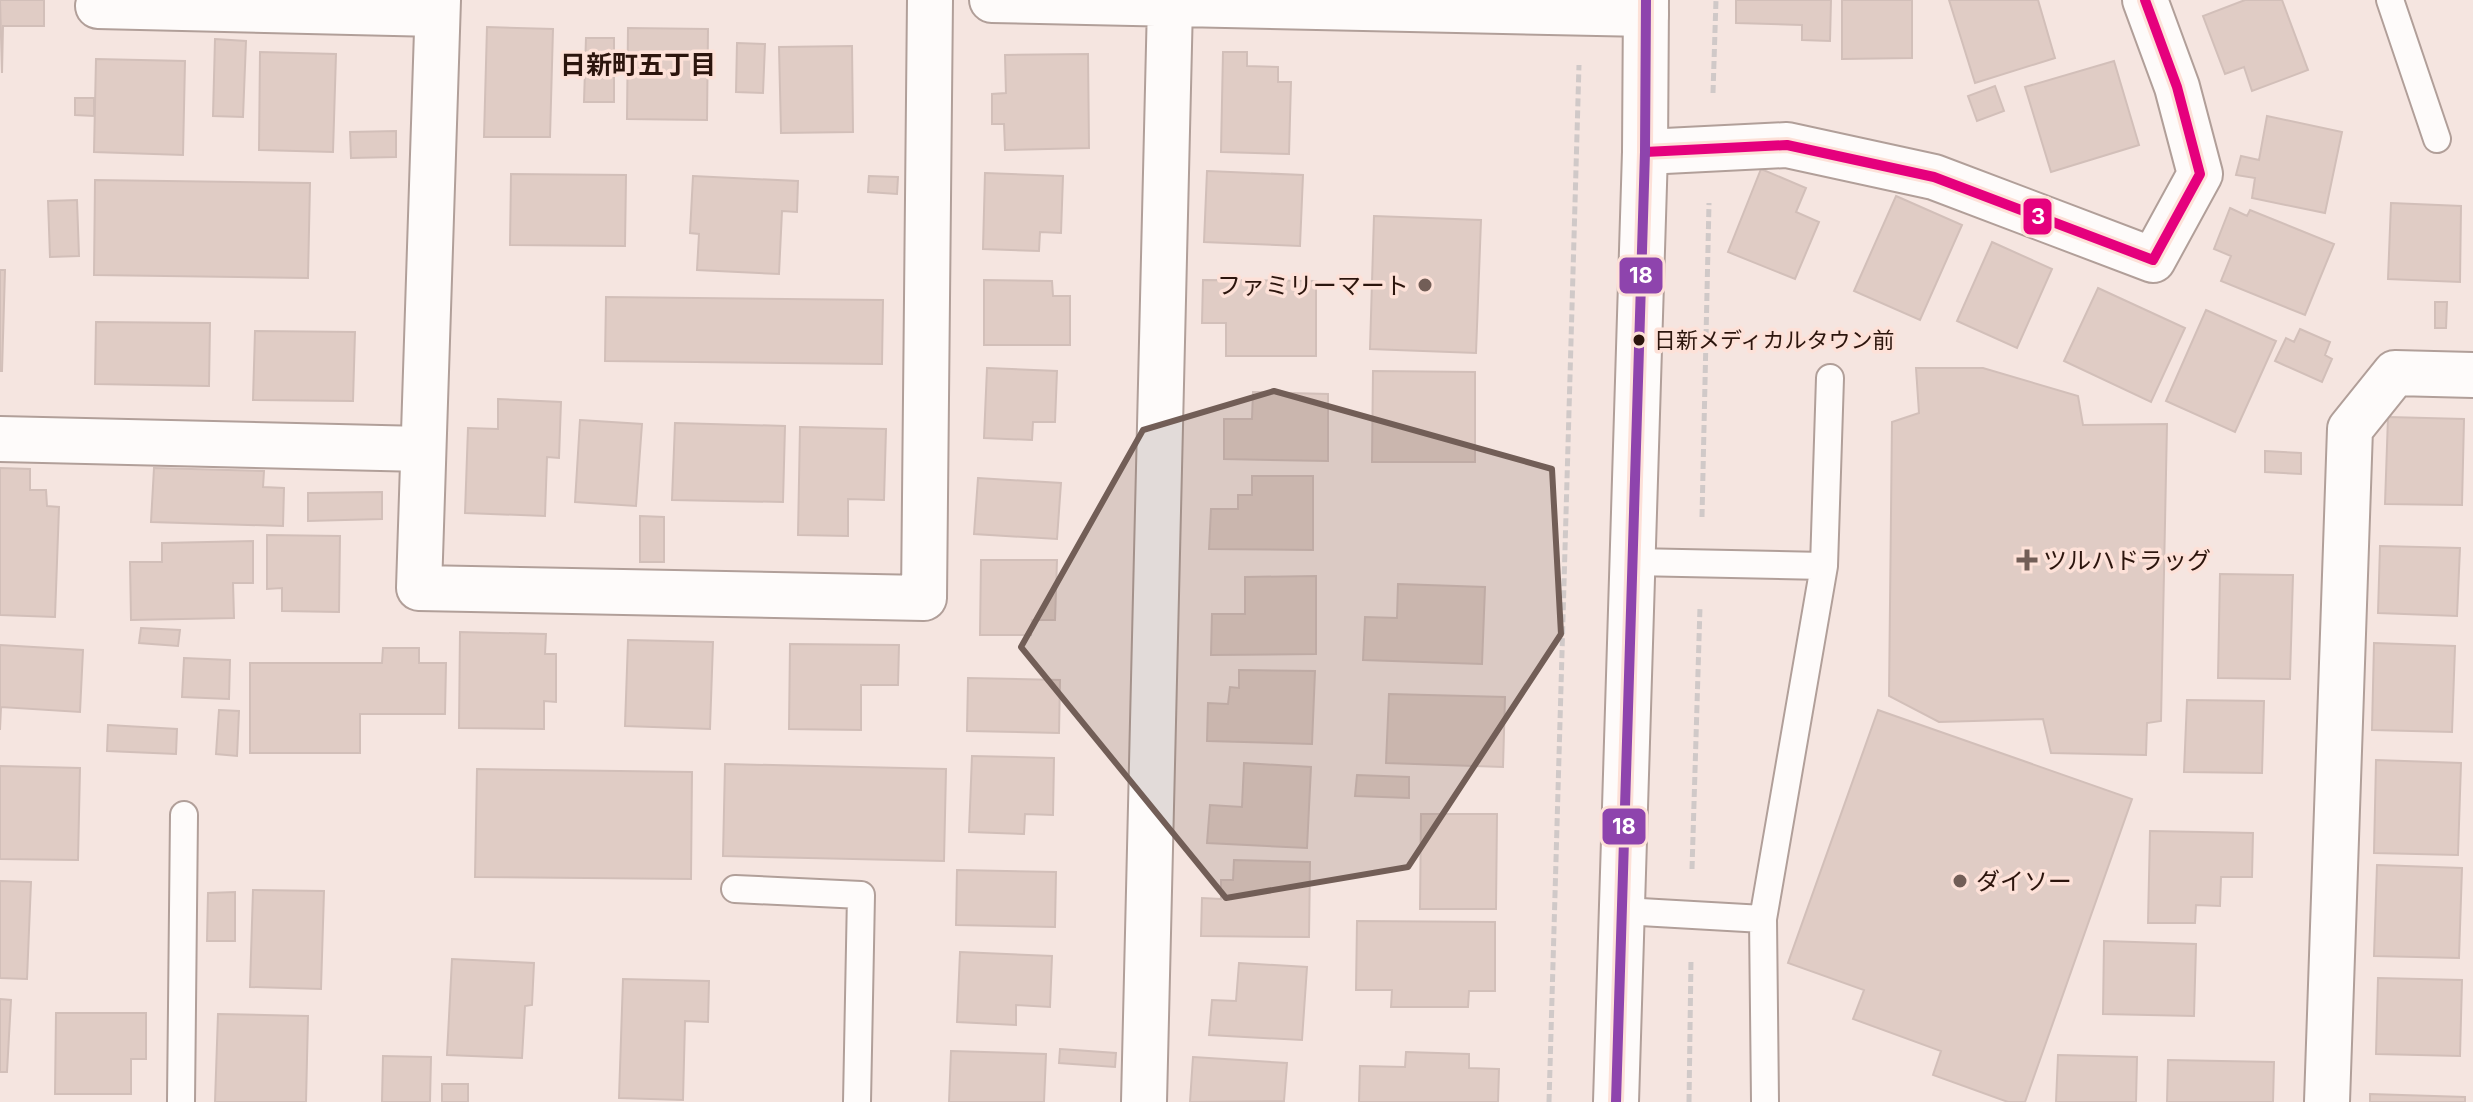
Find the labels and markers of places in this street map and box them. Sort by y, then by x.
place label: ファミリーマート [1217,271,1409,300]
marker: ファミリーマート [1416,276,1434,294]
place label: 日新メディカルタウン前 [1654,327,1894,353]
marker: 日新メディカルタウン前 [1631,332,1647,348]
place label: ツルハドラッグ [2043,546,2211,575]
marker: ツルハドラッグ [2018,551,2036,569]
place label: ダイソー [1976,867,2072,896]
marker: ダイソー [1951,872,1969,890]

